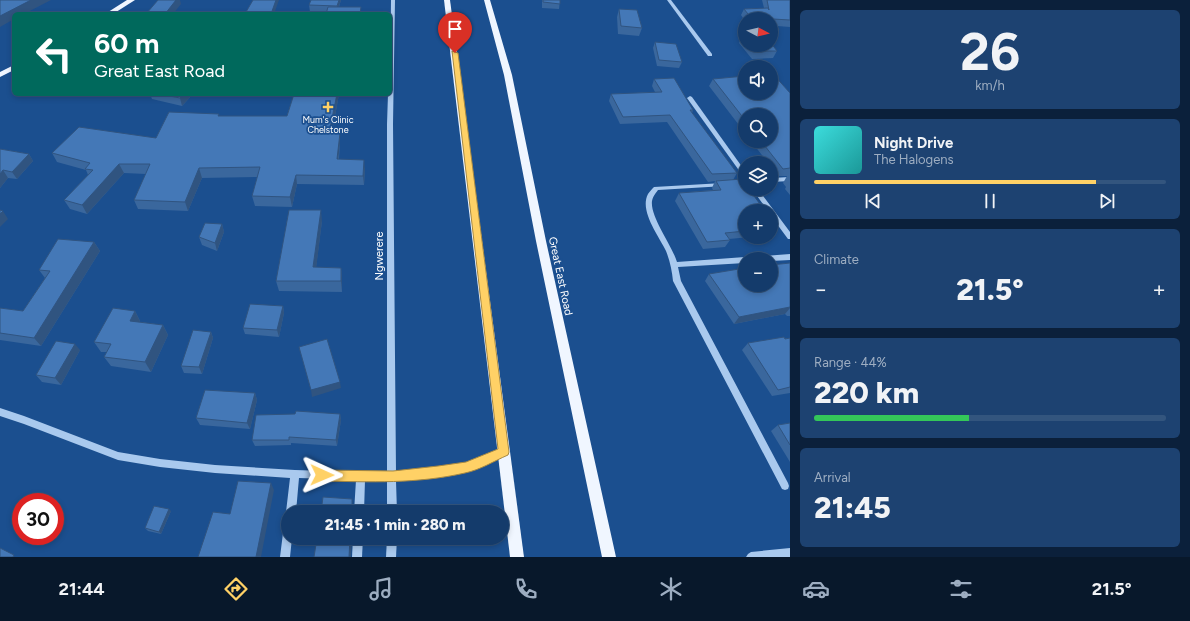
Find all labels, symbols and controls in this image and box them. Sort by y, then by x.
pin [438,12,472,53]
north arrow [738,12,778,52]
map controls [738,12,778,292]
icon: arrive [444,18,466,40]
text: 26 [960,21,1020,83]
text: 60 m [94,26,159,60]
icon: left [28,28,80,80]
text: Great East Road [94,60,225,82]
button: sound [738,60,778,100]
text: km/h [975,78,1005,93]
marker: Mum's Clinic Chelstone [322,101,334,113]
button: search [738,108,778,148]
place label: Mum's Clinic Chelstone [302,114,354,135]
text: Night Drive [874,134,953,152]
text: The Halogens [874,152,954,167]
button: layers [738,156,778,196]
icon: previous [862,190,884,212]
icon: pause [979,190,1001,212]
icon: next [1096,190,1118,212]
button: + [738,204,778,244]
street label: Ngwerere [373,232,386,280]
street label: Great East Road [546,236,575,317]
button: − [738,252,778,292]
text: Climate [814,252,859,267]
text: 21.5° [956,271,1024,308]
text: − [814,276,828,303]
text: + [1152,276,1166,303]
text: Range · 44% [814,355,887,370]
text: 220 km [814,374,919,411]
position arrow [301,454,343,496]
text: Arrival [814,470,851,485]
text: 21:45 [814,489,891,526]
speed limit sign: 30 [12,493,64,545]
text: 21:45 · 1 min · 280 m [325,516,465,534]
icon: directions [222,575,250,603]
icon: music [367,575,395,603]
icon: phone [512,575,540,603]
icon: climate [657,575,685,603]
icon: car [802,575,830,603]
icon: filters [947,575,975,603]
text: 21:44 [59,578,105,600]
text: 21.5° [1092,578,1131,600]

